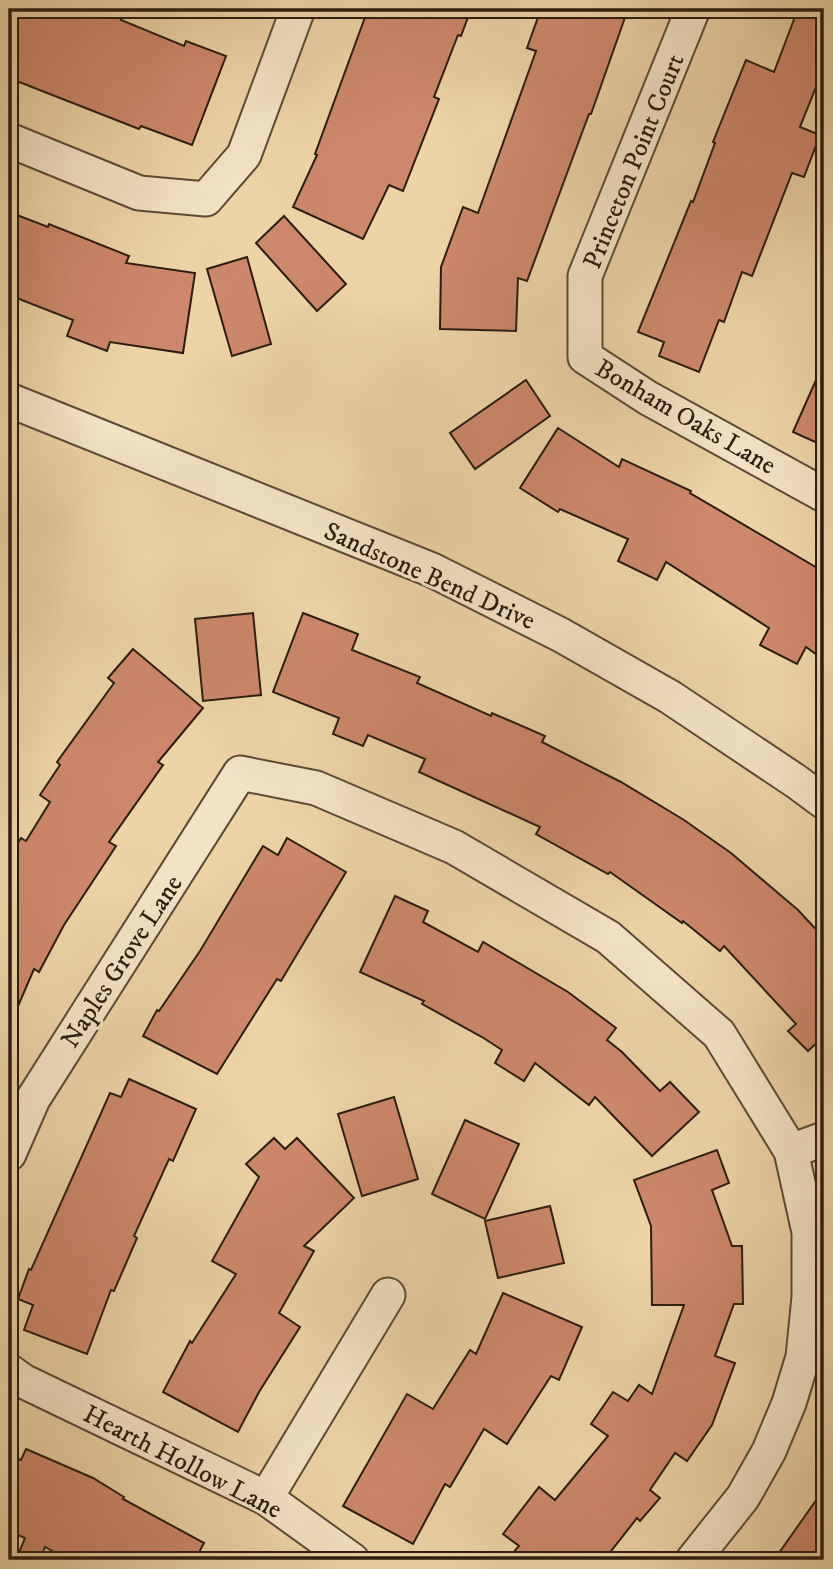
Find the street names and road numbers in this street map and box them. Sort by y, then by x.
street label: Princeton Point Court [576,49,693,274]
street label: Bonham Oaks Lane [589,352,781,482]
street label: Sandstone Bend Drive [319,515,540,638]
street label: Naples Grove Lane [54,869,190,1055]
street label: Hearth Hollow Lane [77,1398,287,1527]

